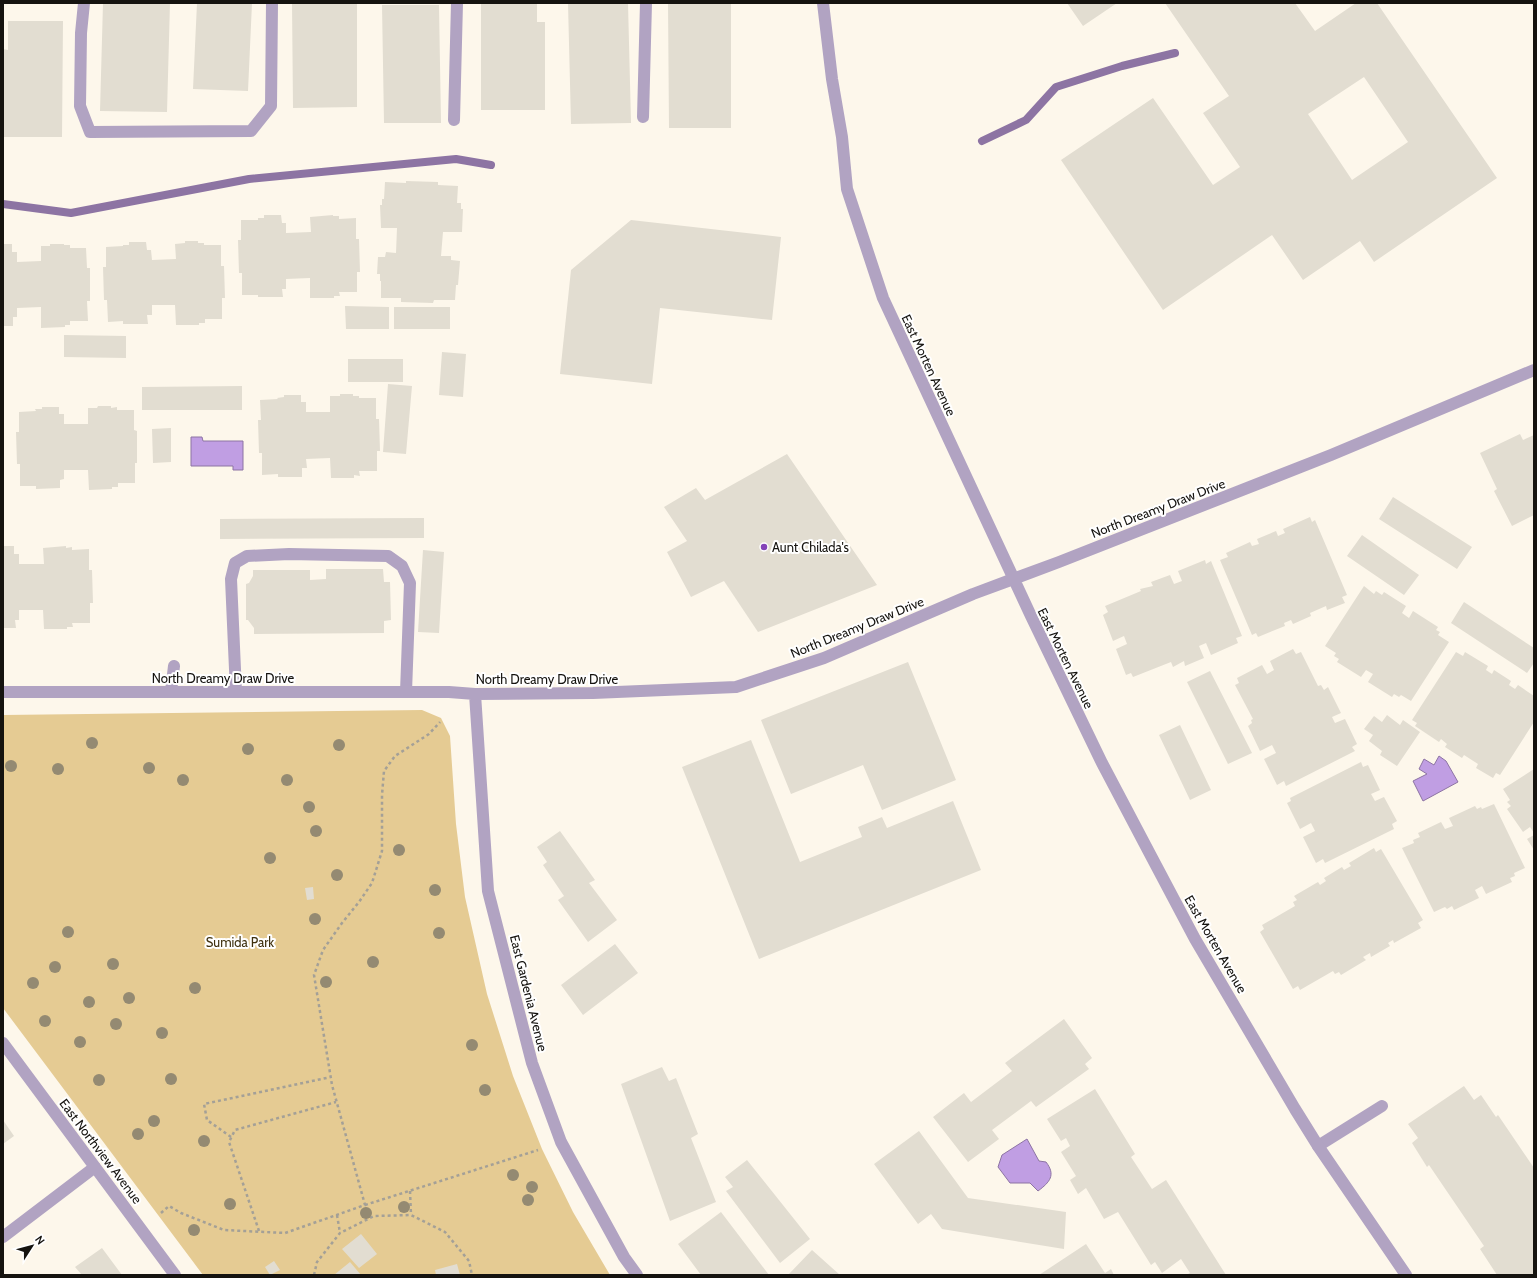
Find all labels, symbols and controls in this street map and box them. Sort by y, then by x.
street label: East Morten Avenue [898,312,960,419]
street label: North Dreamy Draw Drive [1089,475,1228,541]
place label: Aunt Chilada's [772,539,850,555]
marker: Aunt Chilada's [759,542,769,552]
street label: North Dreamy Draw Drive [788,593,926,661]
street label: East Morten Avenue [1035,605,1097,711]
street label: North Dreamy Draw Drive [152,670,295,686]
street label: North Dreamy Draw Drive [476,671,619,687]
street label: East Morten Avenue [1182,892,1251,996]
street label: East Gardenia Avenue [507,933,551,1053]
park label: Sumida Park [206,934,274,950]
street label: East Northview Avenue [56,1095,146,1207]
north arrow [12,1226,52,1266]
text: N [32,1233,48,1247]

